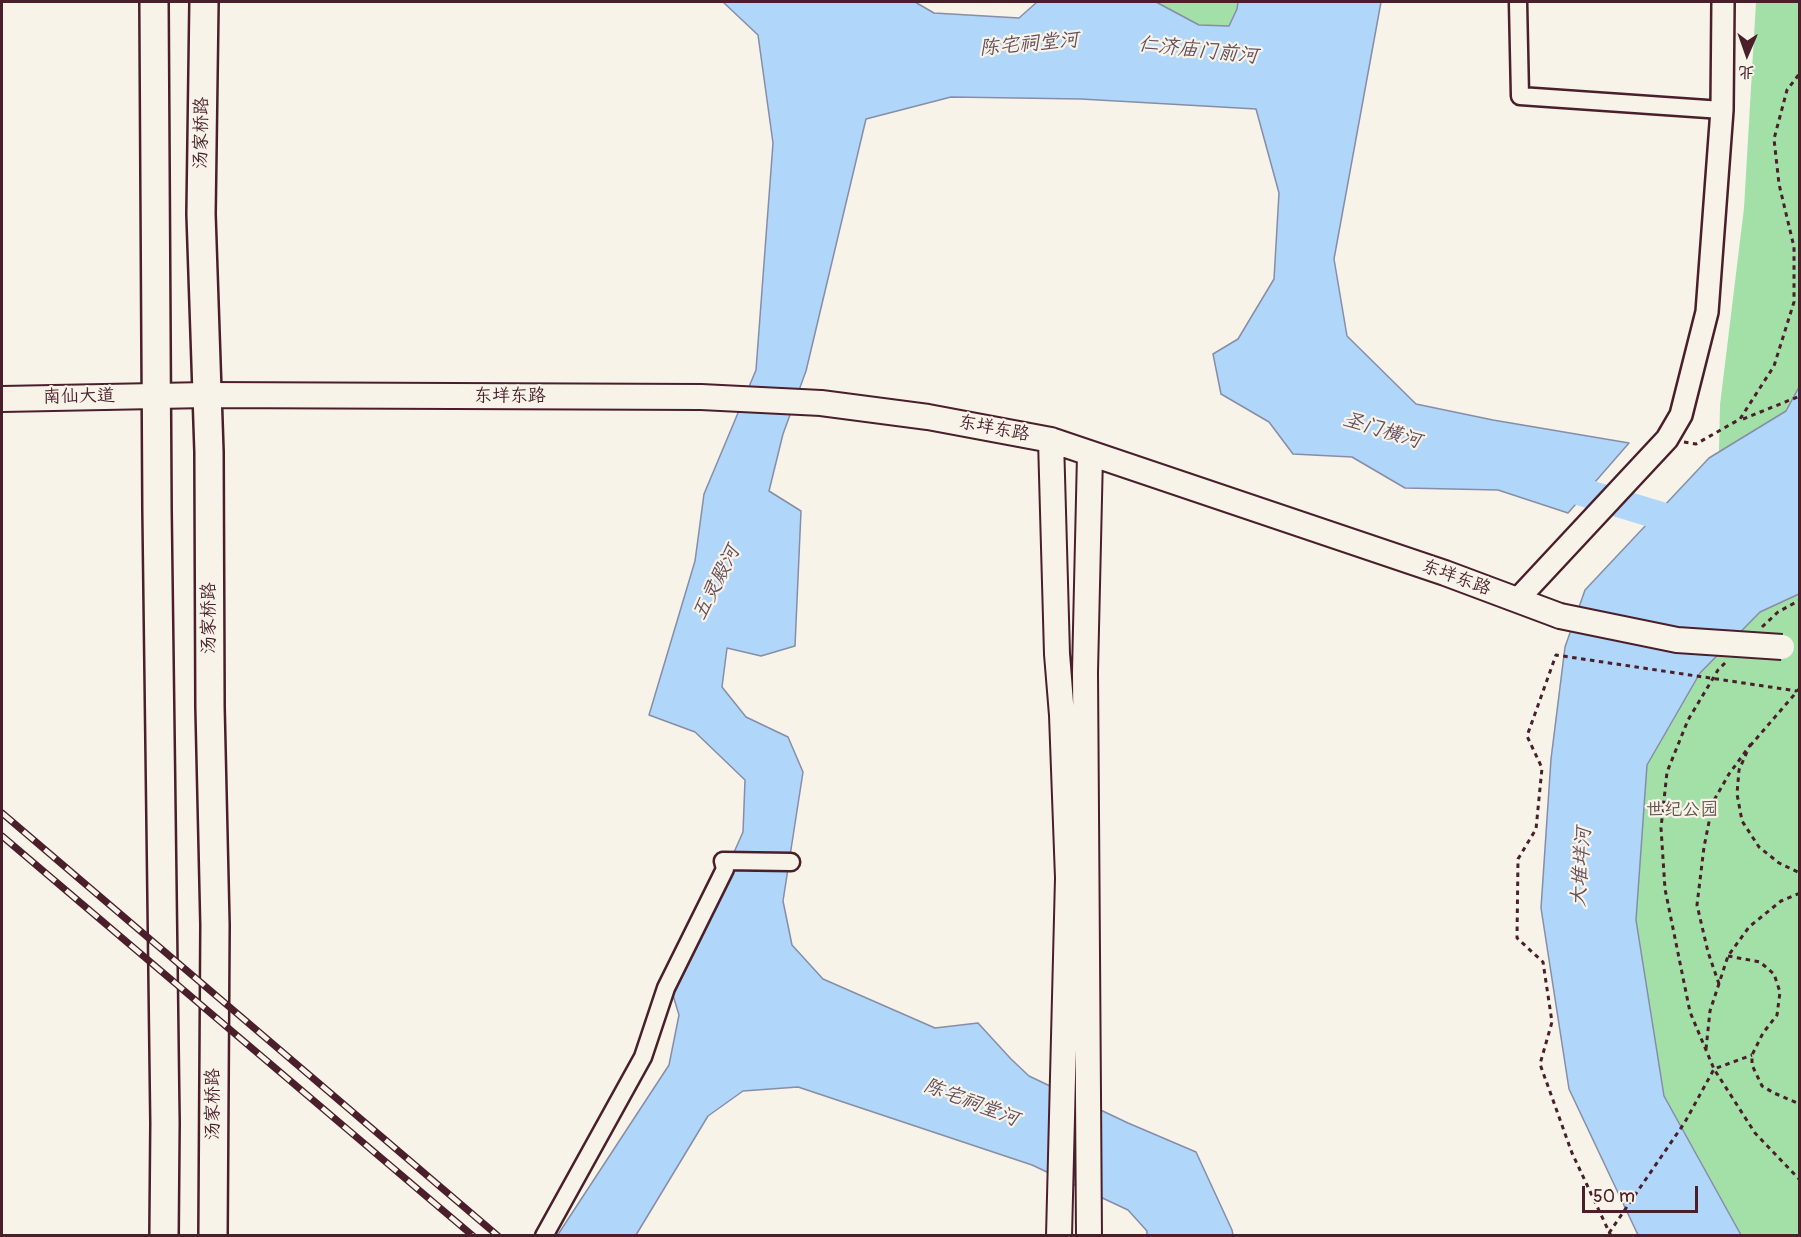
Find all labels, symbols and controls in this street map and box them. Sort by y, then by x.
north arrow [1717,24,1777,84]
water label: 陈宅祠堂河 [978,29,1080,61]
water label: 仁济庙门前河 [1137,33,1259,69]
text: 北 [1738,62,1755,82]
street label: 汤家桥路 [191,97,213,169]
street label: 东垟东路 [474,385,546,407]
street label: 南仙大道 [43,386,115,408]
water label: 圣门横河 [1340,408,1424,454]
street label: 东垟东路 [957,412,1031,446]
water label: 五灵殿河 [688,542,746,624]
street label: 东垟东路 [1418,556,1494,600]
street label: 汤家桥路 [198,582,220,654]
park label: 世纪公园 [1646,799,1718,821]
water label: 大堆垟河 [1567,826,1597,908]
street label: 汤家桥路 [202,1068,224,1140]
water label: 陈宅祠堂河 [920,1074,1022,1132]
scale bar [1585,1174,1700,1212]
text: 50 m [1593,1185,1635,1208]

